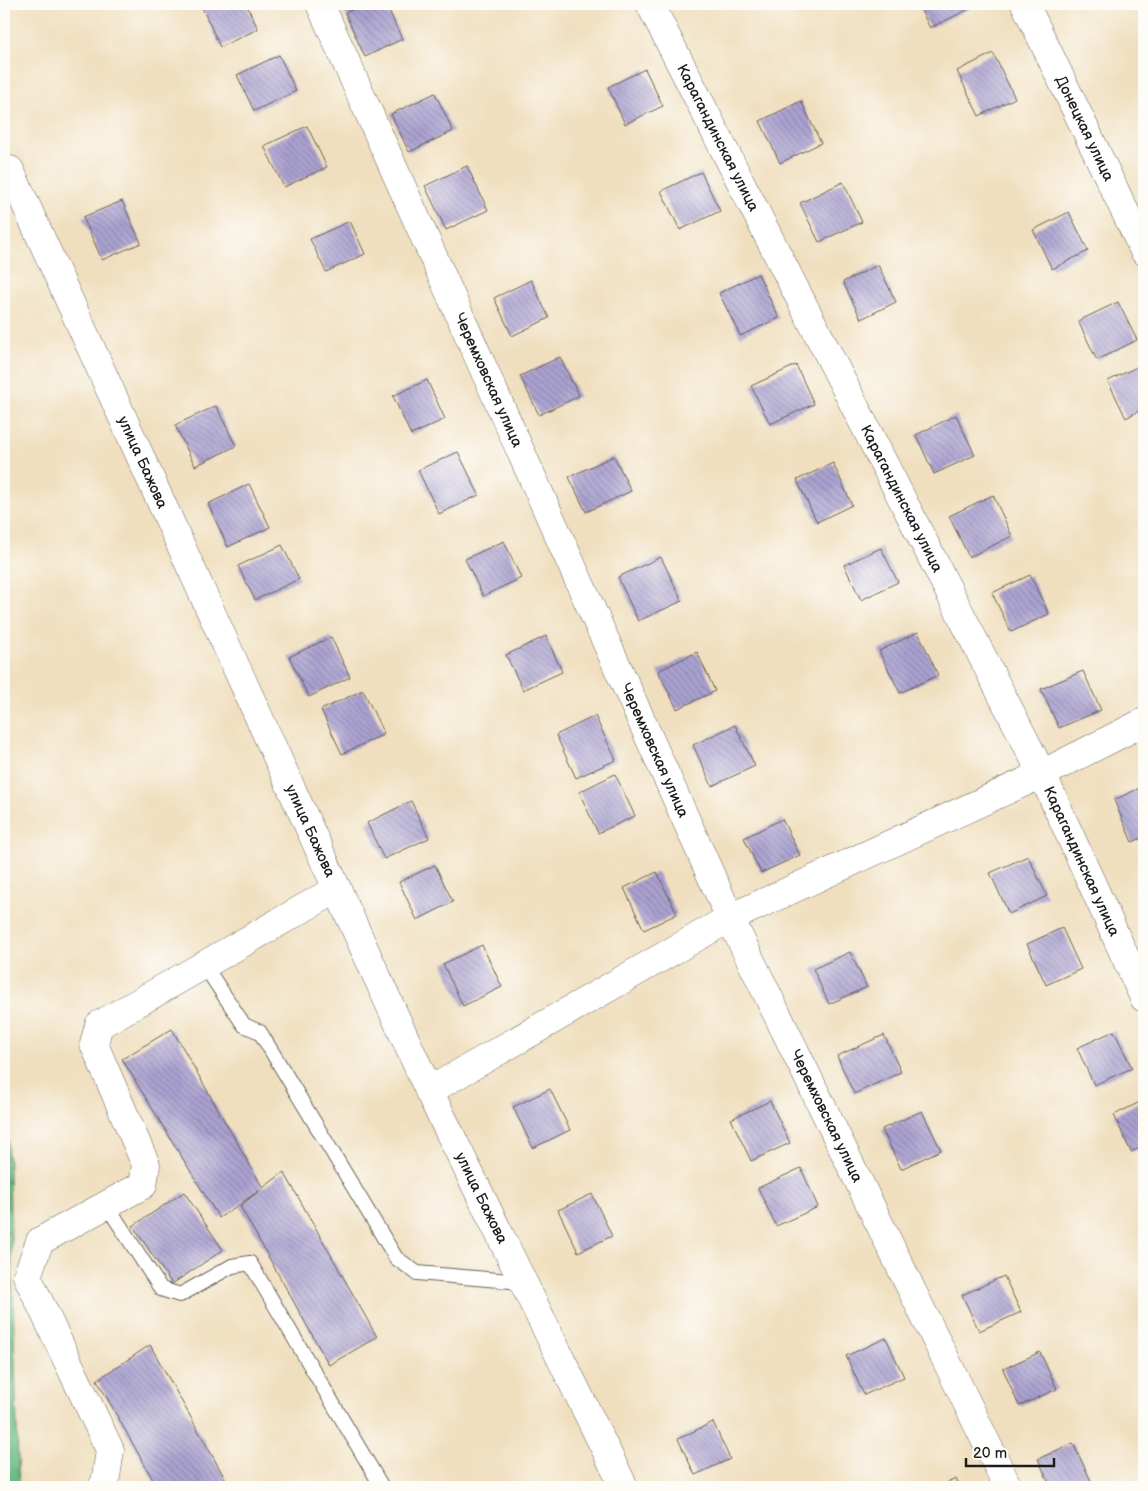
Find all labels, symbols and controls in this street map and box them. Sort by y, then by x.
street label: Карагандинская улица [673,61,763,215]
street label: Донецкая улица [1051,73,1118,184]
street label: Черемховская улица [450,310,527,450]
street label: улица Бажова [114,413,172,512]
street label: Карагандинская улица [856,422,947,576]
street label: Черемховская улица [616,680,693,821]
street label: улица Бажова [281,782,340,880]
street label: Карагандинская улица [1039,783,1124,939]
street label: Черемховская улица [786,1046,867,1185]
street label: улица Бажова [451,1149,512,1247]
scale bar [966,1436,1053,1468]
text: 20 m [973,1444,1007,1463]

